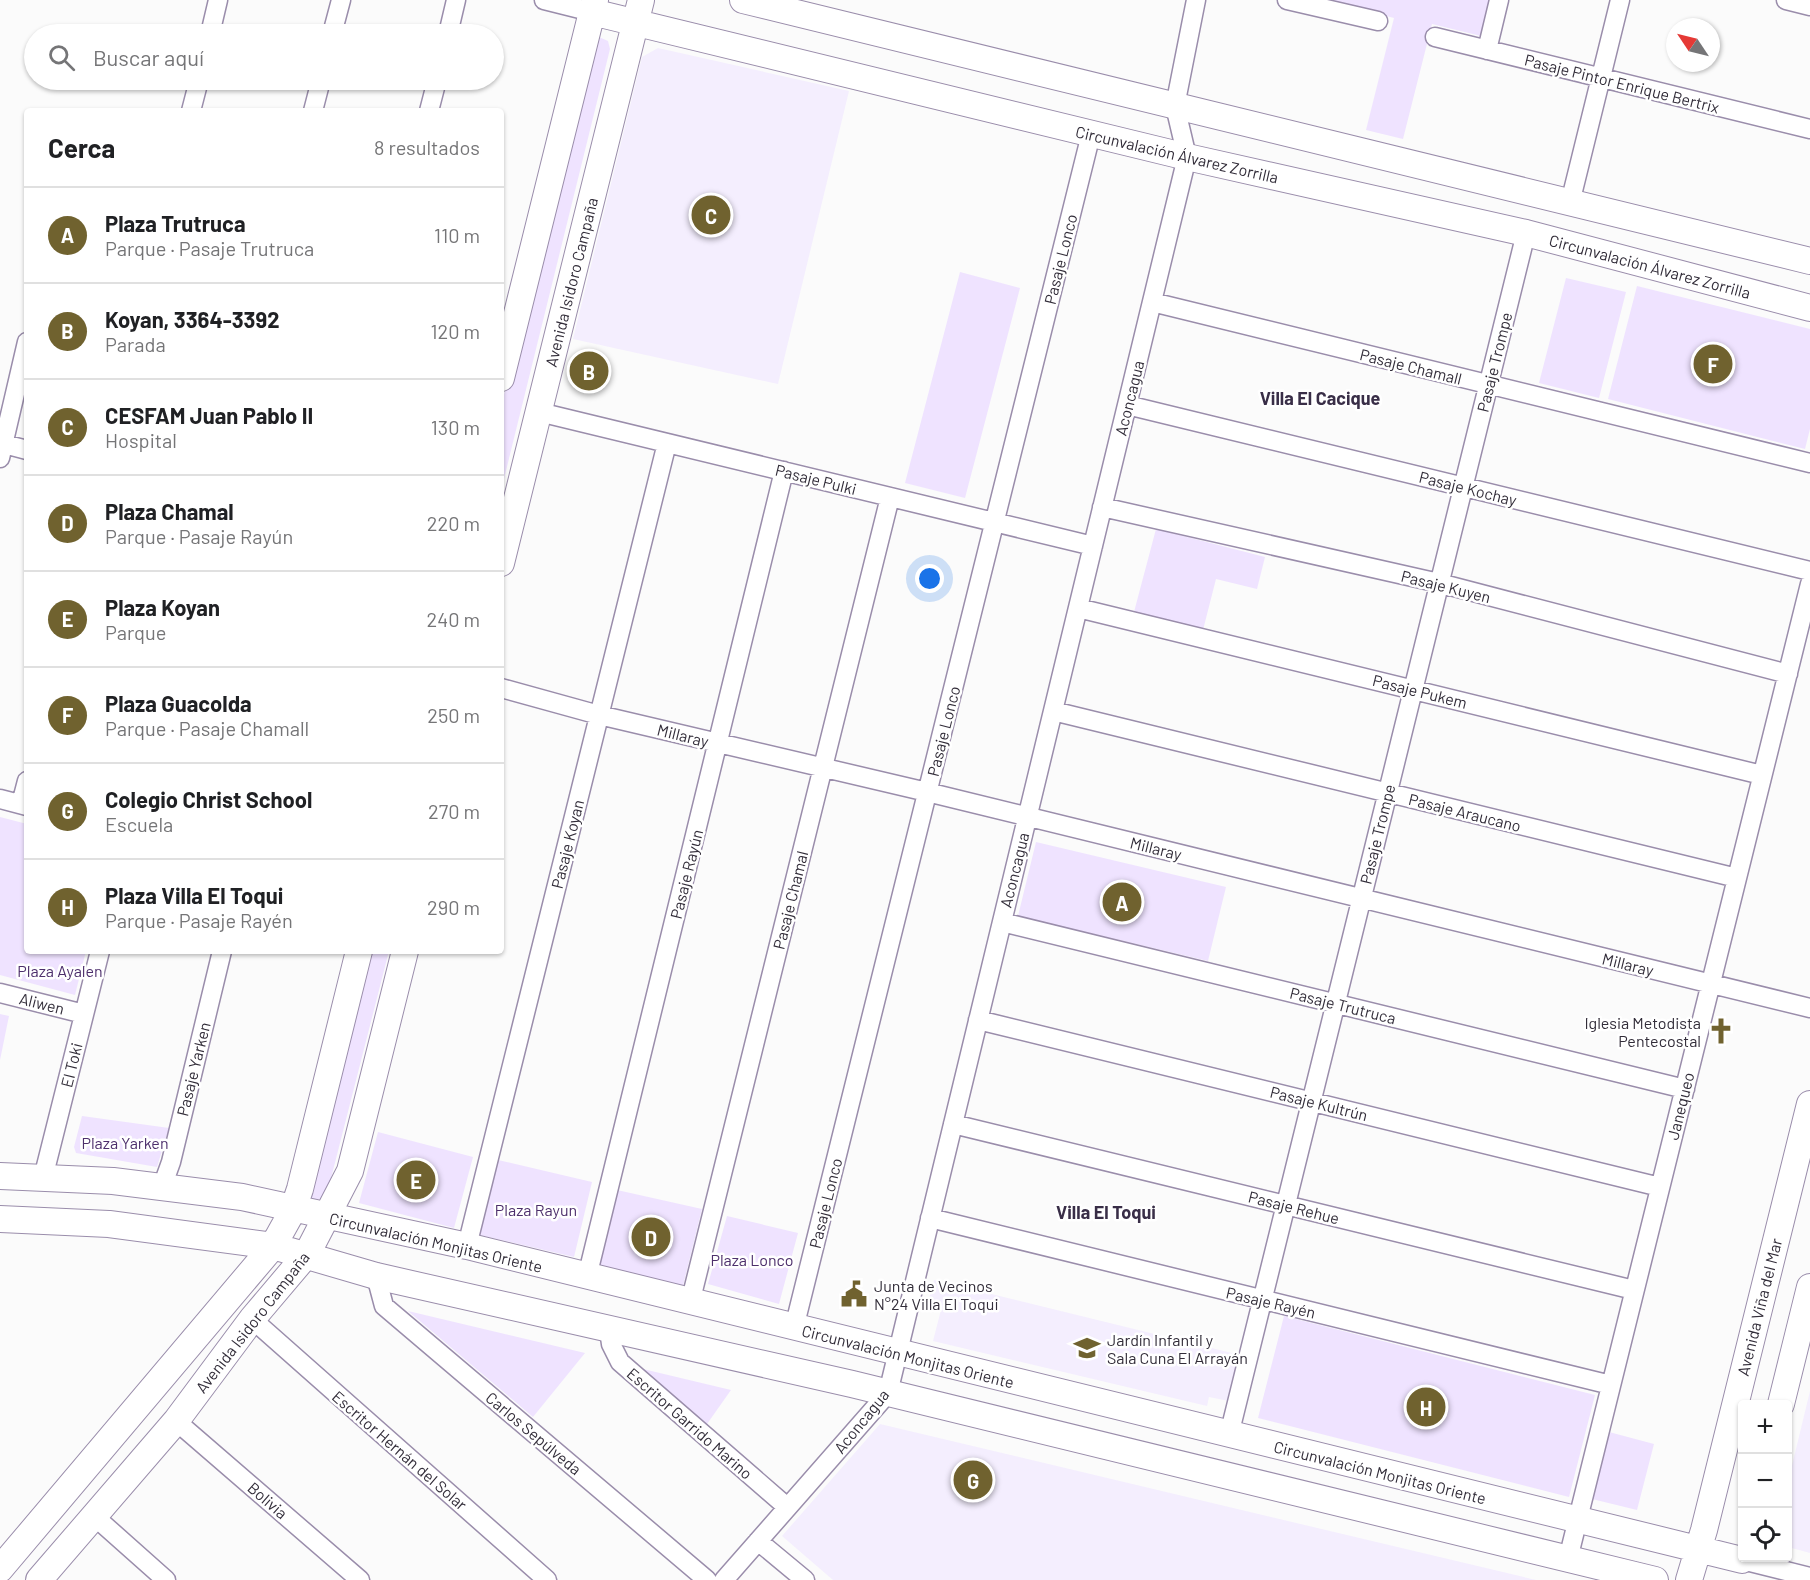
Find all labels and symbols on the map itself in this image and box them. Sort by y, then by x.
north arrow [1666,18,1720,72]
street label: Pasaje Pintor Enrique Bertrix [1523,50,1722,116]
street label: Circunvalación Álvarez Zorrilla [1074,121,1280,187]
pin: C [692,192,730,238]
street label: Avenida Isidoro Campaña [541,195,601,369]
street label: Pasaje Lonco [1040,212,1080,306]
street label: Circunvalación Álvarez Zorrilla [1547,230,1753,302]
street label: Pasaje Trompe [1472,310,1516,414]
pin: F [1694,342,1732,386]
street label: Pasaje Chamall [1358,344,1464,388]
pin: B [570,348,608,394]
street label: Aconcagua [1110,358,1148,438]
district label: Villa El Cacique [1260,387,1381,409]
street label: Pasaje Pulki [773,460,859,498]
street label: Pasaje Kochay [1417,467,1519,509]
your location [915,564,944,593]
street label: Pasaje Kuyen [1399,566,1493,606]
street label: Pasaje Pukem [1371,670,1469,712]
street label: Pasaje Lonco [923,684,963,778]
street label: Millaray [655,719,711,751]
street label: Pasaje Trompe [1355,782,1399,886]
street label: Pasaje Araucano [1407,789,1523,835]
street label: Pasaje Koyan [547,798,587,890]
street label: Pasaje Rayún [666,827,706,921]
street label: Aconcagua [995,830,1033,910]
street label: Millaray [1128,832,1184,864]
street label: Pasaje Chamal [769,849,811,951]
pin: A [1102,880,1142,924]
street label: Millaray [1600,948,1656,980]
park label: Plaza Ayalen [17,961,103,980]
street label: Pasaje Trutruca [1288,983,1398,1027]
street label: Aliwen [17,988,67,1018]
place label: Iglesia Metodista Pentecostal [1584,1013,1701,1050]
church icon: Iglesia Metodista Pentecostal [1706,1016,1736,1046]
street label: Pasaje Yarken [172,1020,214,1118]
street label: El Toki [56,1041,86,1089]
street label: Janequeo [1662,1070,1698,1142]
street label: Pasaje Kultrún [1268,1082,1370,1124]
park label: Plaza Yarken [81,1133,169,1152]
street label: Pasaje Lonco [805,1156,845,1250]
pin: E [396,1158,436,1202]
street label: Pasaje Rehue [1247,1187,1341,1227]
park label: Plaza Rayun [495,1200,577,1219]
district label: Villa El Toqui [1056,1201,1156,1223]
street label: Circunvalación Monjitas Oriente [328,1208,544,1276]
pin: D [632,1214,670,1260]
street label: Avenida Viña del Mar [1733,1236,1785,1378]
street label: Avenida Isidoro Campaña [191,1248,313,1396]
park label: Plaza Lonco [710,1250,794,1269]
place label: Junta de Vecinos N°24 Villa El Toqui [874,1276,999,1313]
public building icon: Junta de Vecinos N°24 Villa El Toqui [839,1279,869,1309]
street label: Pasaje Rayén [1224,1282,1318,1322]
street label: Circunvalación Monjitas Oriente [800,1320,1016,1392]
place label: Jardín Infantil y Sala Cuna El Arrayán [1107,1330,1248,1367]
school or university icon: Jardín Infantil y Sala Cuna El Arrayán [1072,1333,1102,1363]
street label: Escritor Garrido Marino [623,1363,757,1483]
pin: H [1406,1384,1446,1430]
street label: Aconcagua [829,1385,893,1457]
street label: Escritor Hernán del Solar [329,1386,471,1514]
street label: Carlos Sepúlveda [482,1388,586,1478]
street label: Circunvalación Monjitas Oriente [1272,1436,1488,1508]
pin: G [954,1458,992,1502]
street label: Bolivia [244,1478,292,1522]

